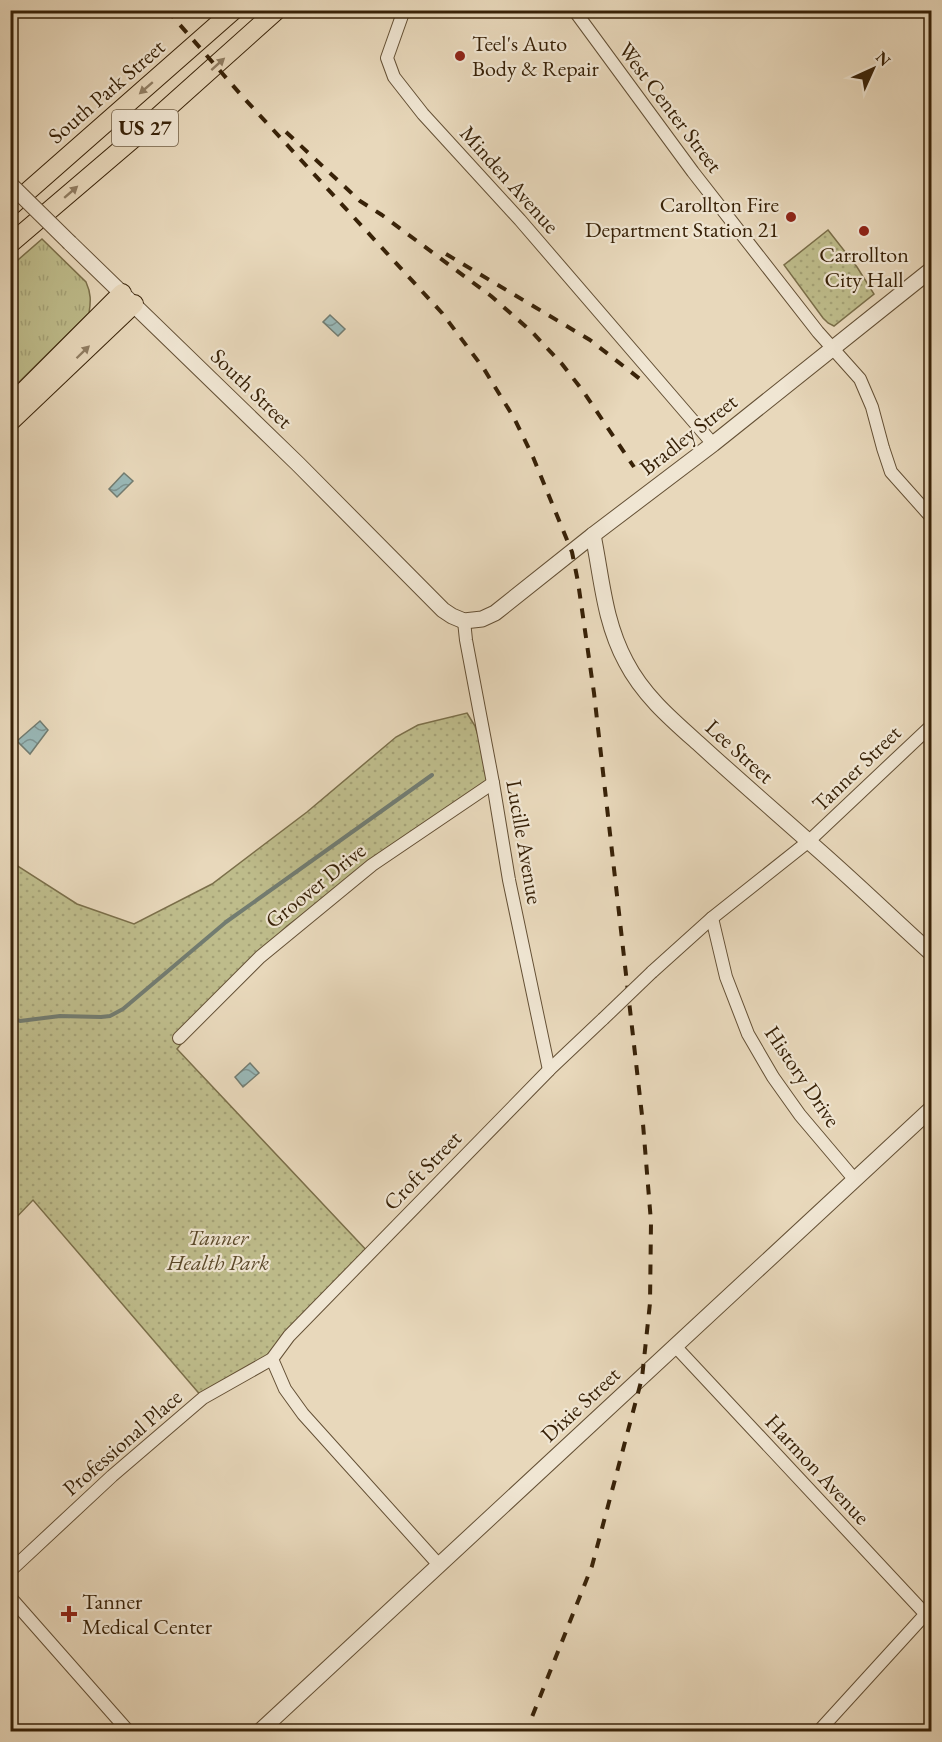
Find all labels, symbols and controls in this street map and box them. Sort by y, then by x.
place label: Teel's Auto Body & Repair [472,29,599,83]
street label: South Park Street [42,33,171,150]
street label: West Center Street [612,36,729,179]
north arrow [843,39,903,99]
text: N [871,47,895,71]
marker: Teel's Auto Body & Repair [453,49,467,63]
one-way arrow [210,57,225,71]
one-way arrow [139,81,154,94]
road number: US 27 [112,110,178,146]
street label: Minden Avenue [453,119,566,240]
one-way arrow [63,186,79,199]
place label: Carollton Fire Department Station 21 [585,190,779,244]
marker: Carollton Fire Department Station 21 [784,210,798,224]
marker: Carrollton City Hall [857,224,871,238]
place label: Carrollton City Hall [819,240,909,294]
street label: South Street [204,342,299,435]
one-way arrow [76,346,90,360]
street label: Bradley Street [634,387,743,482]
street label: Lee Street [699,713,780,790]
street label: Tanner Street [806,719,907,818]
street label: Lucille Avenue [499,778,550,907]
street label: Groover Drive [259,836,372,935]
street label: History Drive [758,1020,847,1133]
street label: Croft Street [377,1124,468,1217]
park label: Tanner Health Park [166,1223,269,1277]
street label: Dixie Street [535,1360,626,1448]
street label: Professional Place [56,1382,188,1502]
street label: Harmon Avenue [759,1408,877,1531]
place label: Tanner Medical Center [82,1587,213,1641]
marker: Tanner Medical Center [60,1605,78,1623]

